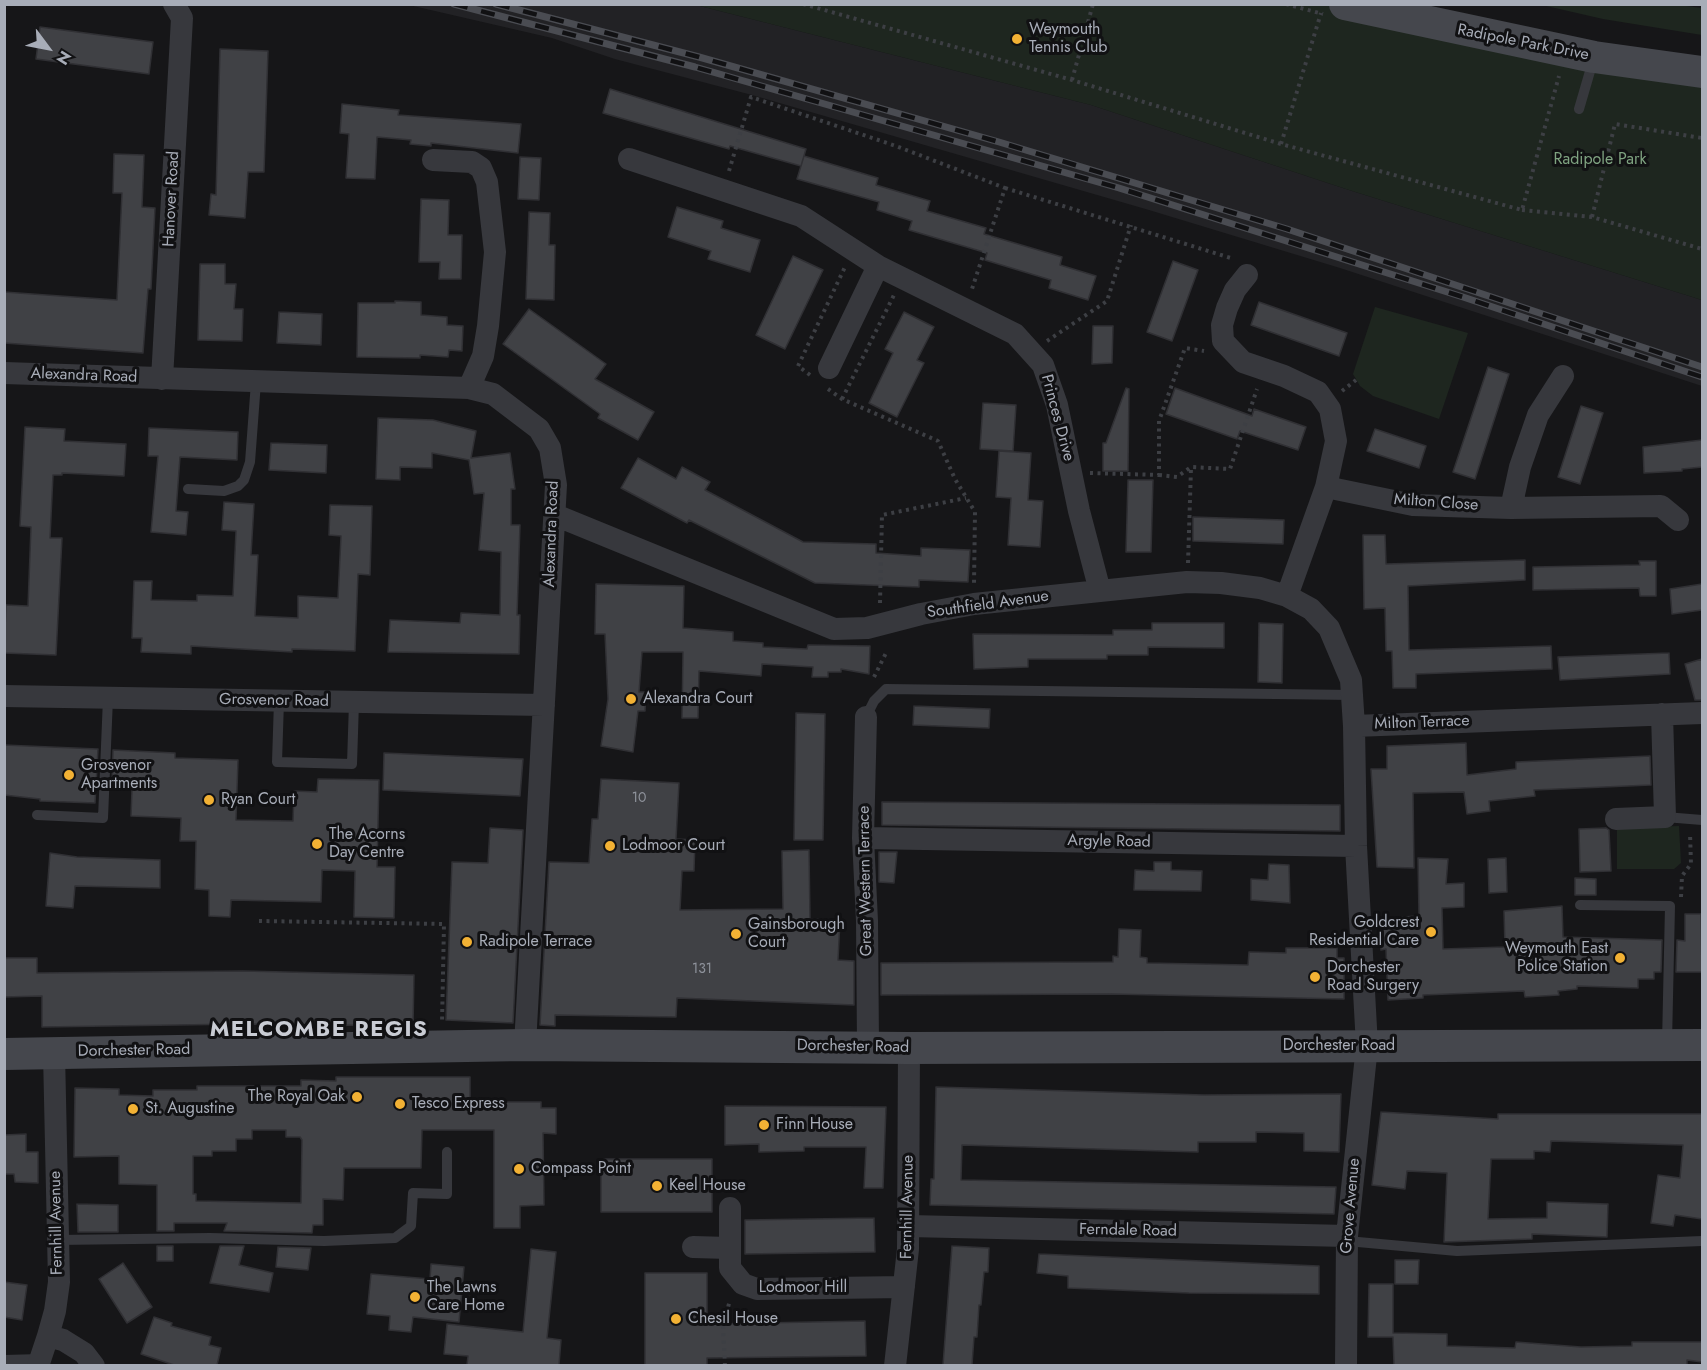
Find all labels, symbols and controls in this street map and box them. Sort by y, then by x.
north arrow [18,18,78,78]
place label: Weymouth Tennis Club [1029,20,1107,58]
street label: Radipole Park Drive [1456,21,1590,65]
marker: Weymouth Tennis Club [1010,32,1024,46]
text: N [51,46,77,69]
park label: Radipole Park [1553,150,1647,170]
street label: Hanover Road [160,151,184,247]
street label: Alexandra Road [30,365,138,387]
street label: Princes Drive [1036,372,1078,464]
street label: Alexandra Road [541,480,563,588]
street label: Milton Close [1393,490,1479,516]
street label: Southfield Avenue [926,587,1050,623]
place label: Alexandra Court [643,689,753,709]
street label: Grosvenor Road [219,690,329,712]
marker: Alexandra Court [624,692,638,706]
street label: Milton Terrace [1374,712,1470,734]
place label: Grosvenor Apartments [81,756,157,794]
marker: Grosvenor Apartments [62,768,76,782]
place label: Ryan Court [221,790,295,810]
house number: 10 [632,791,646,807]
marker: Ryan Court [202,793,216,807]
street label: Great Western Terrace [855,805,877,957]
place label: The Acorns Day Centre [329,825,405,863]
street label: Argyle Road [1067,832,1151,852]
place label: Lodmoor Court [622,836,725,856]
marker: The Acorns Day Centre [310,837,324,851]
marker: Lodmoor Court [603,839,617,853]
place label: Goldcrest Residential Care [1309,913,1419,951]
place label: Gainsborough Court [748,915,845,953]
marker: Goldcrest Residential Care [1424,925,1438,939]
marker: Gainsborough Court [729,927,743,941]
place label: Radipole Terrace [479,932,592,952]
marker: Radipole Terrace [460,935,474,949]
place label: Weymouth East Police Station [1505,939,1608,977]
marker: Weymouth East Police Station [1613,951,1627,965]
place label: Dorchester Road Surgery [1327,958,1419,996]
house number: 131 [692,962,712,978]
marker: Dorchester Road Surgery [1308,970,1322,984]
district label: MELCOMBE REGIS [210,1018,428,1044]
street label: Dorchester Road [797,1036,909,1058]
street label: Dorchester Road [1283,1036,1395,1056]
street label: Dorchester Road [78,1040,190,1062]
place label: The Royal Oak [248,1087,345,1107]
marker: The Royal Oak [350,1090,364,1104]
place label: Tesco Express [412,1094,505,1114]
marker: Tesco Express [393,1097,407,1111]
place label: St. Augustine [145,1099,234,1119]
marker: St. Augustine [126,1102,140,1116]
place label: Finn House [776,1115,853,1135]
marker: Finn House [757,1118,771,1132]
street label: Fernhill Avenue [897,1155,919,1259]
street label: Grove Avenue [1337,1157,1365,1255]
place label: Compass Point [531,1159,631,1179]
marker: Compass Point [512,1162,526,1176]
street label: Fernhill Avenue [46,1171,68,1275]
place label: Keel House [669,1176,746,1196]
marker: Keel House [650,1179,664,1193]
street label: Ferndale Road [1079,1221,1177,1241]
place label: The Lawns Care Home [427,1278,505,1316]
street label: Lodmoor Hill [759,1278,847,1298]
marker: The Lawns Care Home [408,1290,422,1304]
place label: Chesil House [688,1309,778,1329]
marker: Chesil House [669,1312,683,1326]

